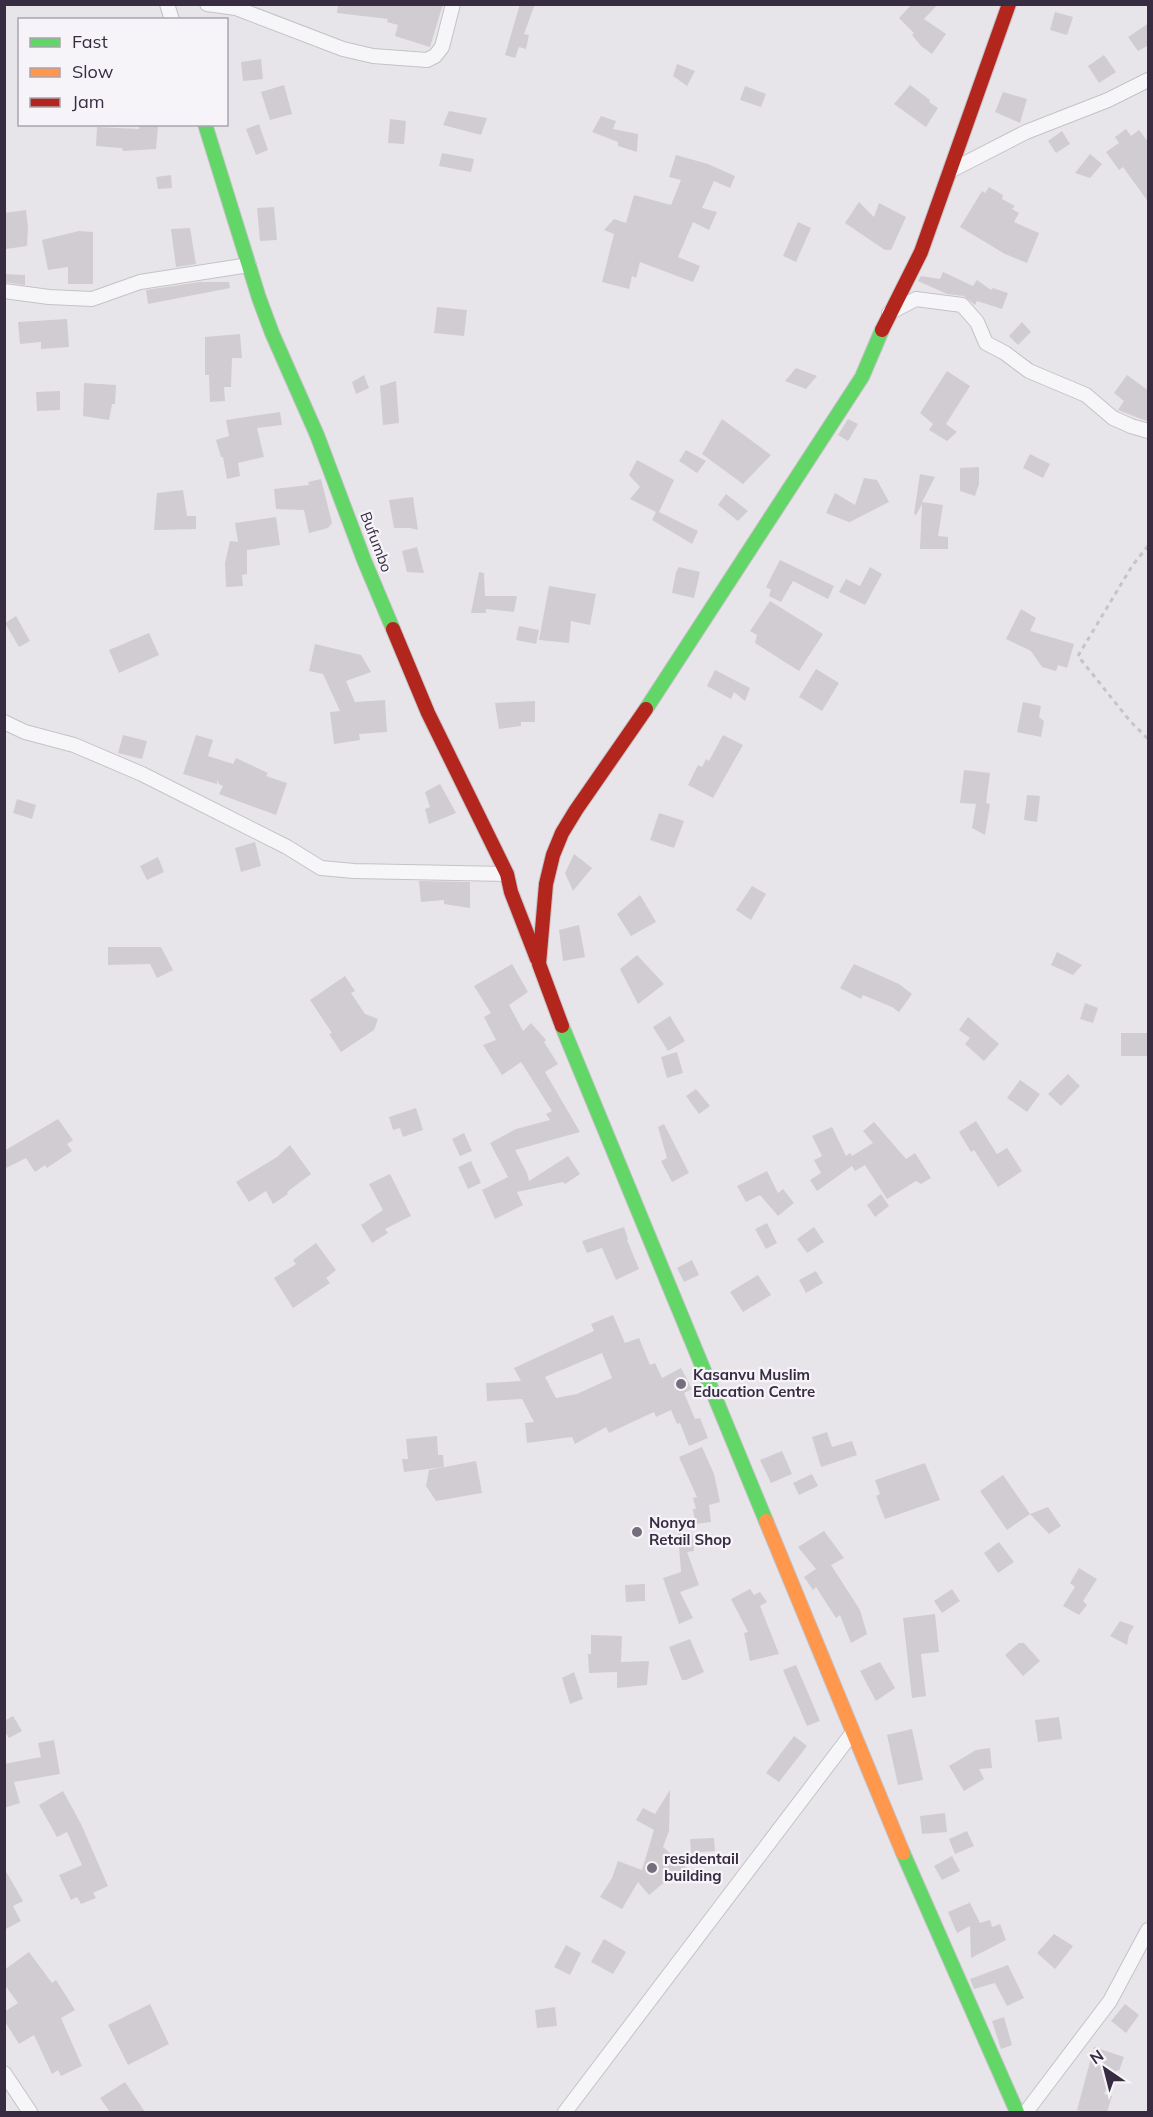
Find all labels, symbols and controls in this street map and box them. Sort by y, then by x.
legend [18,18,228,126]
text: Fast [72,30,108,53]
text: Slow [72,60,114,83]
text: Jam [72,90,105,113]
street label: Bufumbo [356,509,397,575]
place label: Kasanvu Muslim Education Centre [693,1365,815,1401]
marker: Kasanvu Muslim Education Centre [674,1377,688,1391]
place label: Nonya Retail Shop [649,1513,731,1549]
marker: Nonya Retail Shop [630,1525,644,1539]
place label: residentail building [664,1849,739,1885]
marker: residentail building [645,1861,659,1875]
north arrow [1075,2039,1135,2099]
text: N [1086,2045,1107,2068]

